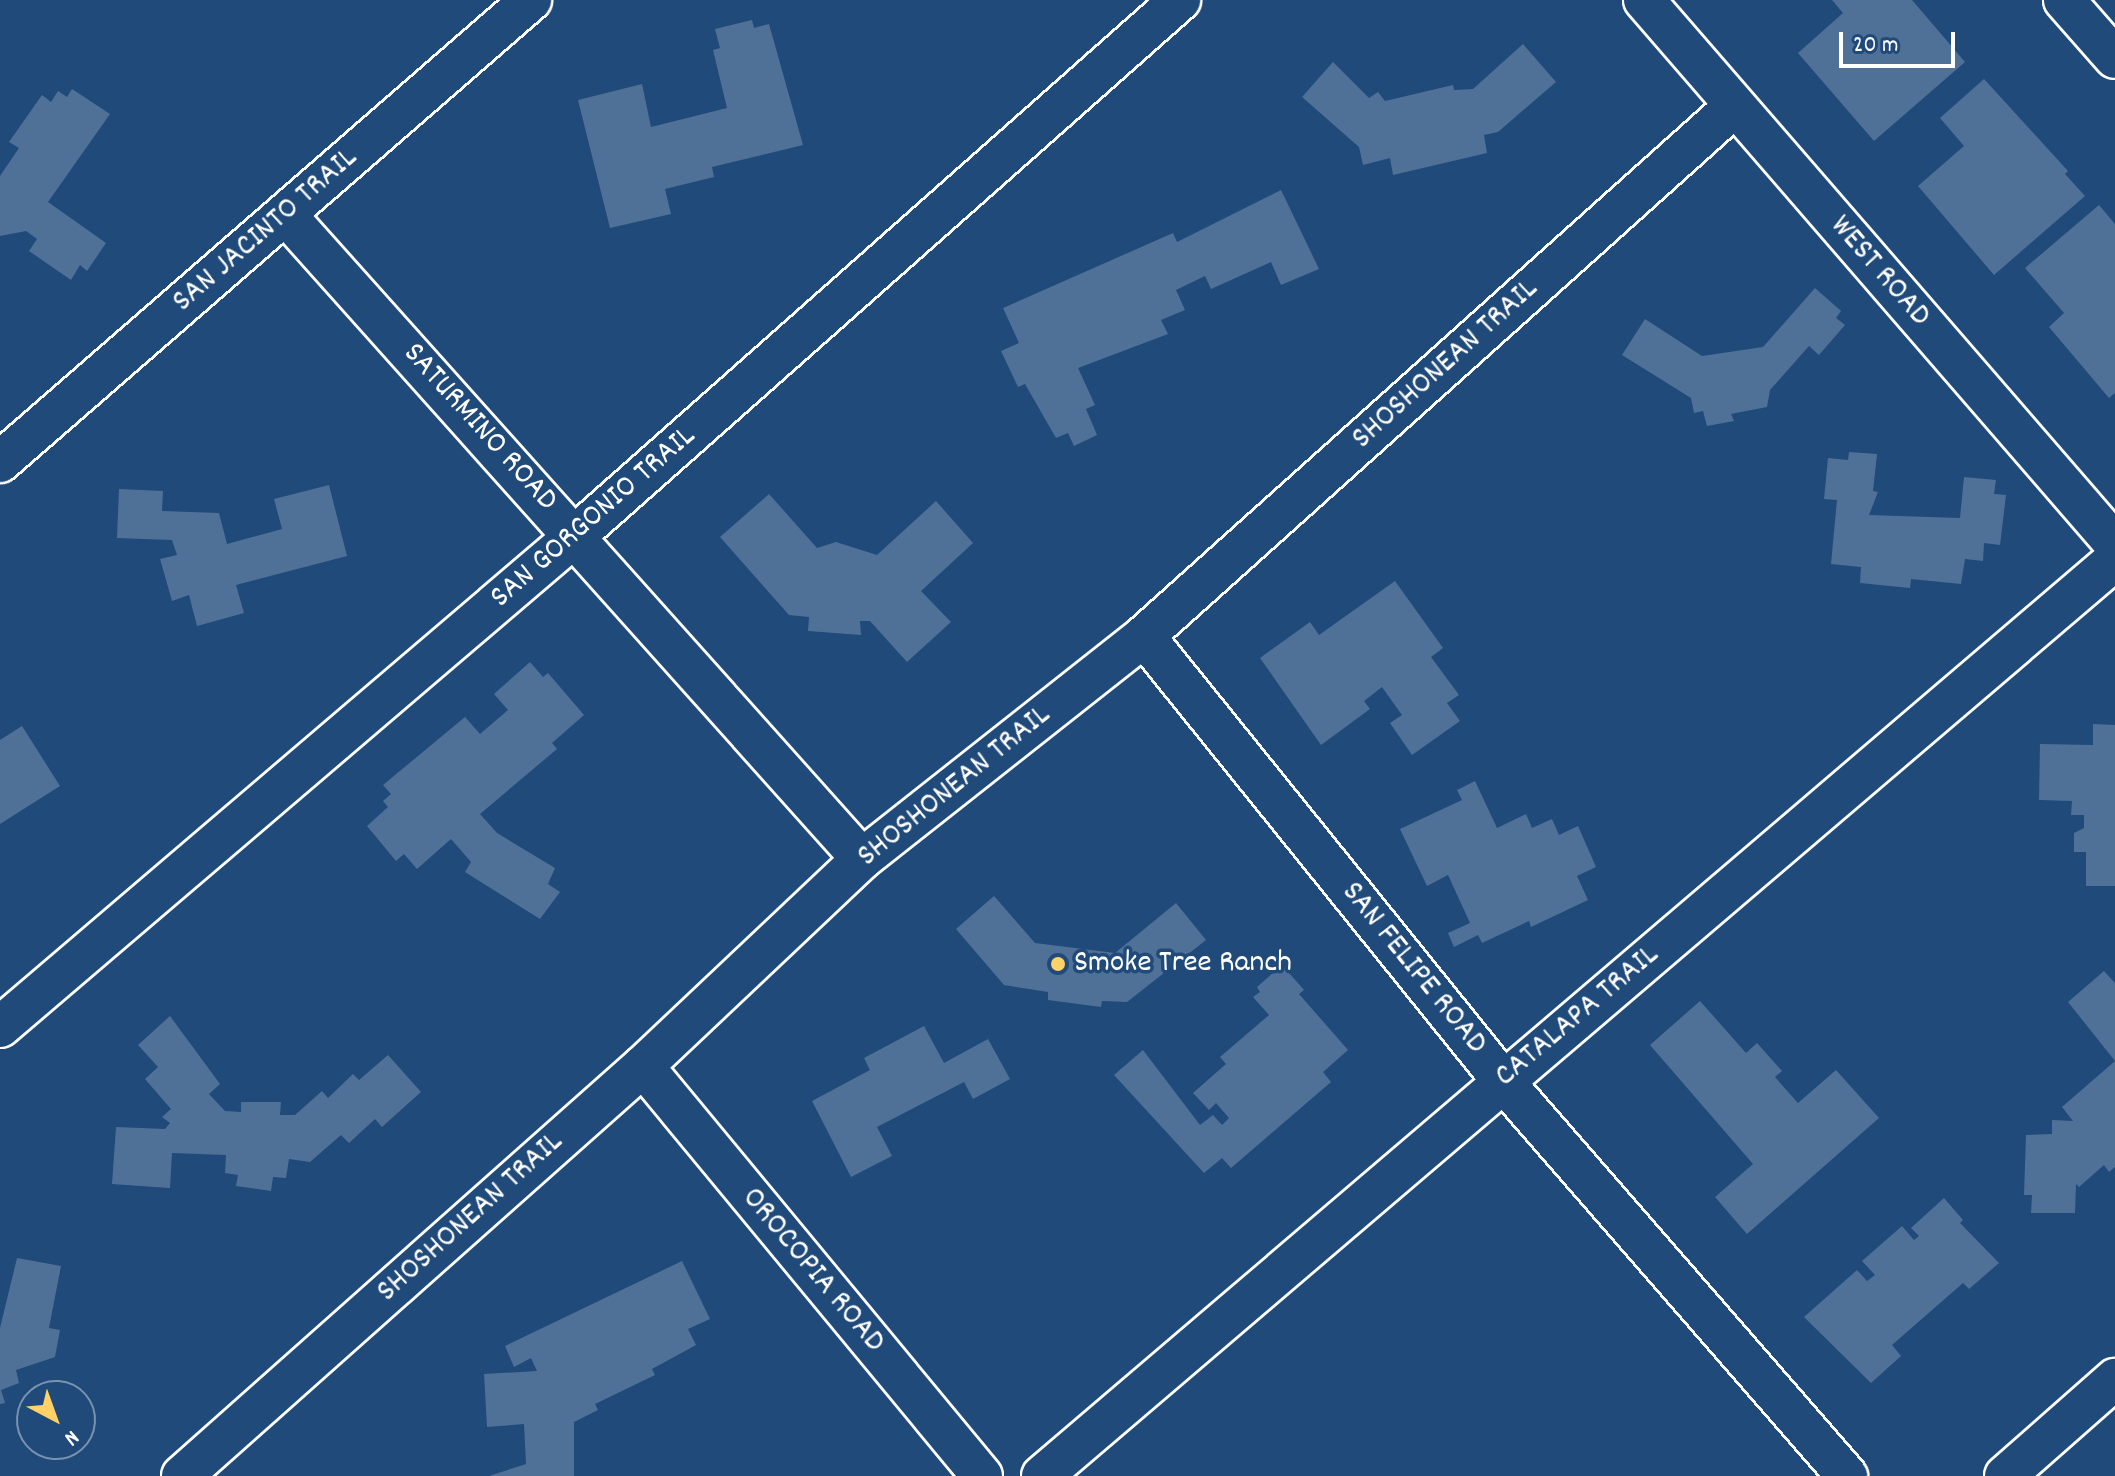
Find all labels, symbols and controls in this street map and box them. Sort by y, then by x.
scale bar [1843,16,1959,66]
text: 20 m [1853,29,1899,63]
street label: SAN JACINTO TRAIL [166,140,366,322]
street label: WEST ROAD [1820,208,1938,336]
street label: SHOSHONEAN TRAIL [1345,271,1547,459]
street label: SATURMINO ROAD [393,336,565,520]
street label: SAN GORGONIO TRAIL [483,418,705,618]
street label: SHOSHONEAN TRAIL [851,697,1059,877]
street label: SAN FELIPE ROAD [1332,875,1494,1063]
street label: CATALAPA TRAIL [1488,937,1668,1097]
place label: Smoke Tree Ranch [1074,945,1292,983]
marker: Smoke Tree Ranch [1049,955,1067,973]
street label: SHOSHONEAN TRAIL [370,1124,572,1312]
street label: OROCOPIA ROAD [732,1181,892,1361]
north arrow [16,1380,96,1460]
text: N [56,1422,85,1452]

